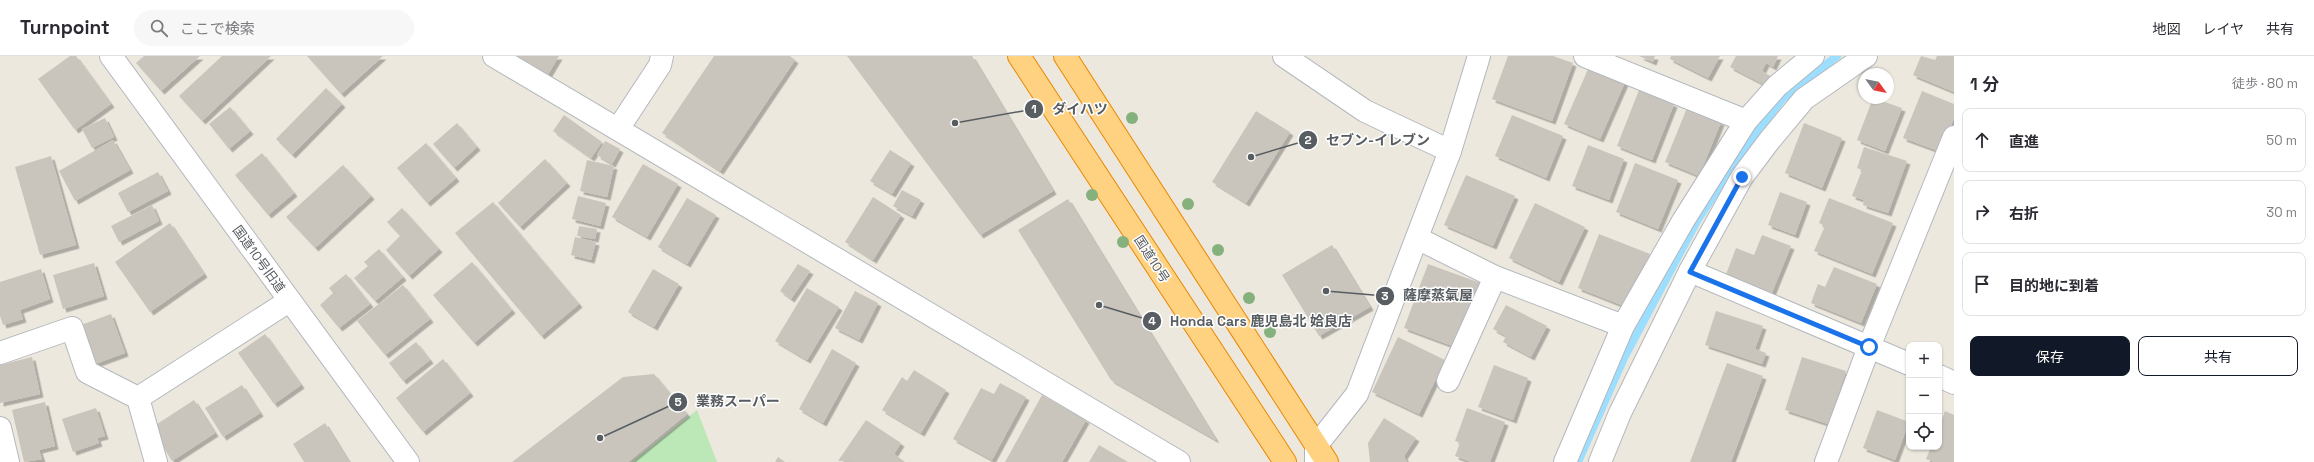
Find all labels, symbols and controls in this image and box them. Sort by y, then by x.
search box [134,10,414,46]
text: Turnpoint [20,15,110,40]
icon: search [148,17,170,39]
text: ここで検索 [180,19,255,38]
text: 地図 [2152,20,2180,38]
text: レイヤ [2202,20,2244,38]
text: 共有 [2266,20,2294,38]
north arrow [1858,68,1894,104]
text: 1 分 [1970,73,1999,95]
text: 徒歩 · 80 m [2232,75,2298,92]
callout: ダイハツ [1024,96,1116,122]
text: ダイハツ [1052,100,1108,118]
text: 1 [1031,101,1037,117]
callout: セブン-イレブン [1298,127,1438,153]
icon: ahead [1971,129,1993,151]
text: セブン-イレブン [1326,131,1430,149]
text: 2 [1304,132,1312,148]
text: 直進 [2009,132,2039,151]
text: 50 m [2266,132,2297,149]
route end [1733,168,1751,186]
icon: right [1971,201,1993,223]
text: 右折 [2009,204,2039,223]
text: 30 m [2266,204,2297,221]
street label: 国道10号旧道 [229,222,289,296]
street label: 国道10号 [1130,232,1174,286]
icon: arrive [1971,273,1993,295]
text: 目的地に到着 [2009,276,2099,295]
callout: 薩摩蒸氣屋 [1375,283,1481,309]
text: 薩摩蒸氣屋 [1403,286,1473,304]
text: 3 [1381,288,1389,304]
callout: Honda Cars 鹿児島北 姶良店 [1142,308,1360,334]
text: Honda Cars 鹿児島北 姶良店 [1170,312,1352,330]
text: 4 [1148,313,1156,329]
button: 保存 [1970,336,2130,376]
button: 共有 [2138,336,2298,376]
route start [1860,338,1878,356]
map controls [1906,342,1942,450]
button: + [1906,342,1942,378]
button: − [1906,378,1942,414]
callout: 業務スーパー [668,389,788,415]
text: 業務スーパー [696,392,780,410]
text: 5 [674,394,682,410]
button: locate [1906,414,1942,450]

